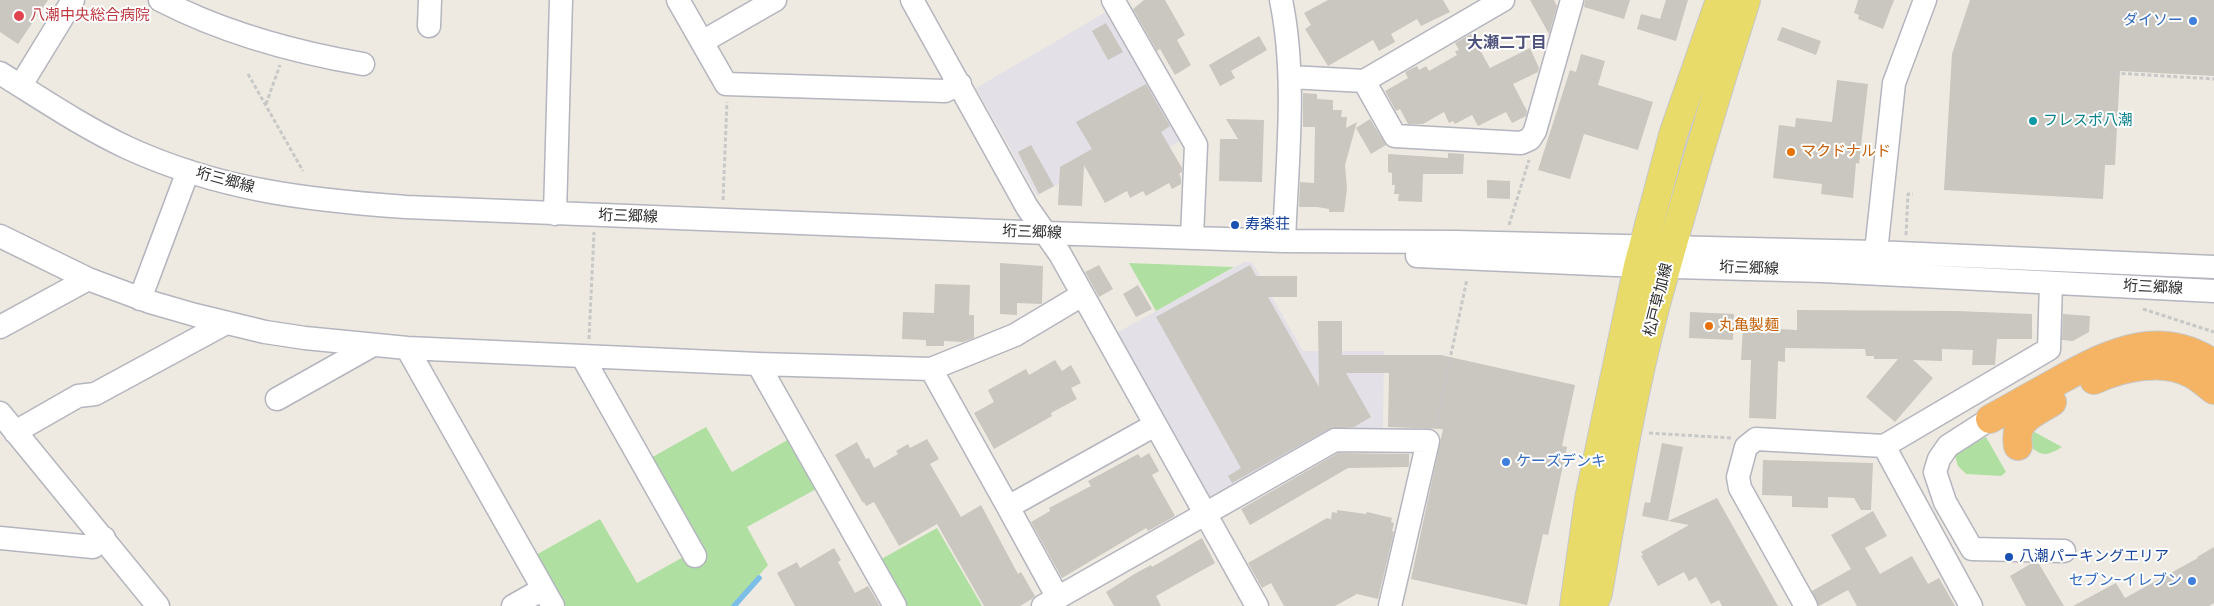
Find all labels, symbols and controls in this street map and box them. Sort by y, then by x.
place label: 八潮中央総合病院 [30,7,150,25]
marker: 八潮中央総合病院 [12,9,26,23]
place label: ダイソー [2123,12,2183,30]
marker: ダイソー [2187,15,2199,27]
district label: 大瀬二丁目 [1467,34,1547,54]
place label: フレスポ八潮 [2043,112,2133,130]
marker: フレスポ八潮 [2027,115,2039,127]
place label: マクドナルド [1801,143,1891,161]
marker: マクドナルド [1785,146,1797,158]
street label: 垳三郷線 [194,165,256,197]
street label: 垳三郷線 [598,207,658,227]
place label: 寿楽荘 [1245,216,1290,234]
marker: 寿楽荘 [1229,219,1241,231]
street label: 垳三郷線 [1002,223,1062,243]
street label: 垳三郷線 [1719,259,1779,279]
street label: 松戸草加線 [1641,261,1677,339]
street label: 垳三郷線 [2123,277,2183,299]
place label: 丸亀製麺 [1719,317,1779,335]
marker: 丸亀製麺 [1703,320,1715,332]
place label: ケーズデンキ [1516,453,1606,471]
marker: ケーズデンキ [1500,456,1512,468]
place label: 八潮パーキングエリア [2019,548,2169,566]
marker: 八潮パーキングエリア [2003,551,2015,563]
place label: セブン-イレブン [2069,572,2182,590]
marker: セブン-イレブン [2186,575,2198,587]

